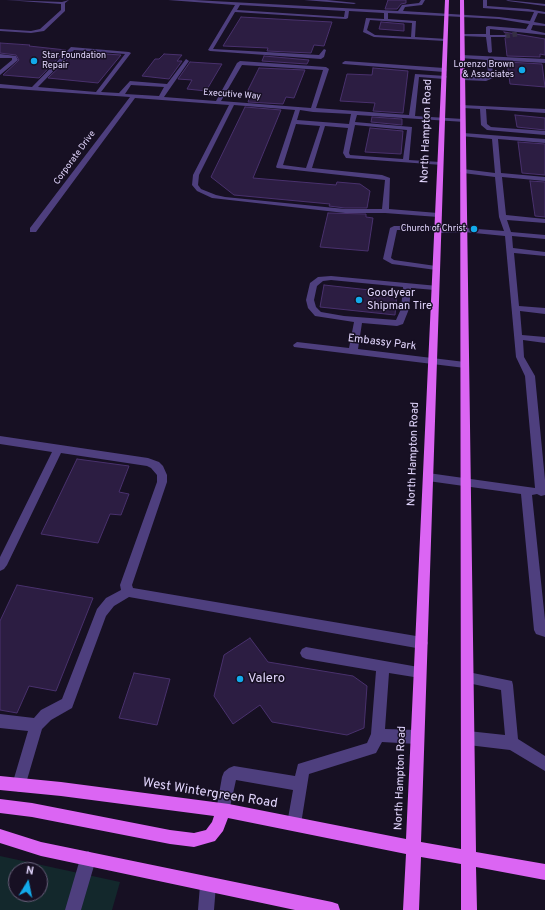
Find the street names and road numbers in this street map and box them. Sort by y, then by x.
street label: North Hampton Road [419,79,435,183]
street label: Executive Way [203,88,261,102]
street label: Corporate Drive [52,129,98,187]
street label: Embassy Park [347,332,417,354]
street label: North Hampton Road [406,402,422,506]
street label: North Hampton Road [393,726,409,830]
street label: West Wintergreen Road [141,776,279,812]

